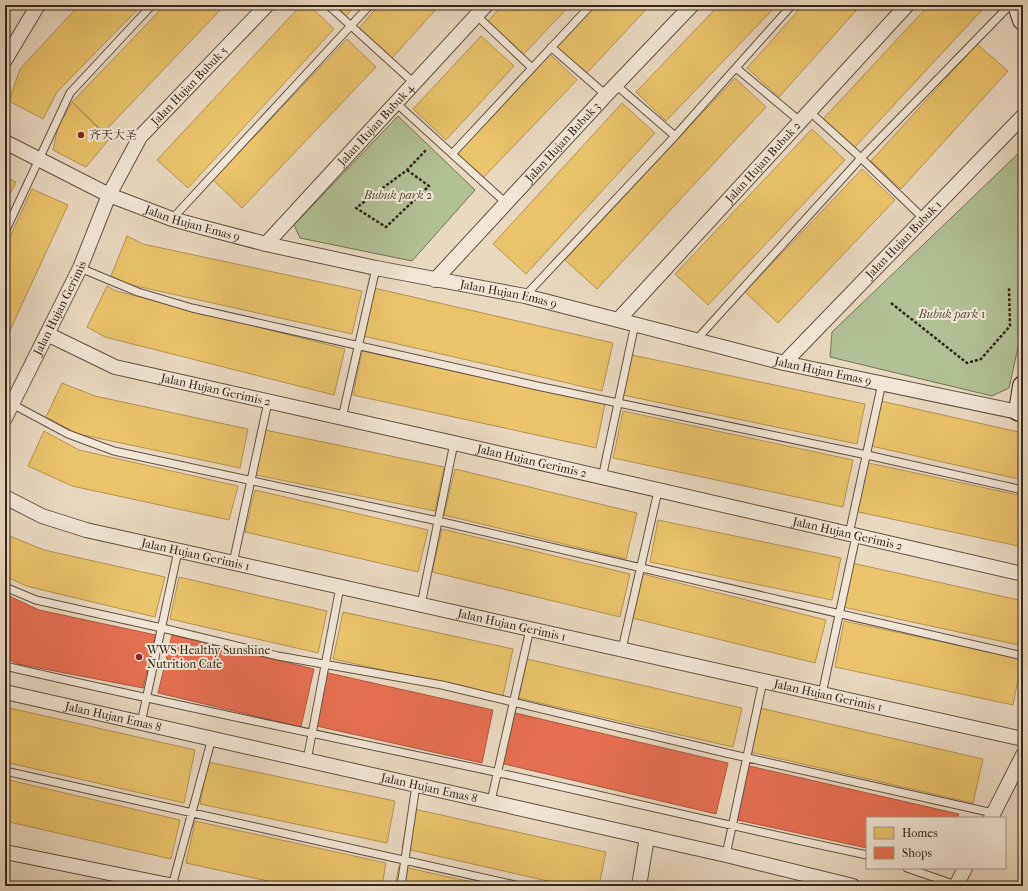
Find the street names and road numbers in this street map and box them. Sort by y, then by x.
street label: Jalan Hujan Bubuk 5 [147,43,230,129]
street label: Jalan Hujan Bubuk 4 [334,80,417,169]
street label: Jalan Hujan Bubuk 3 [522,99,603,186]
street label: Jalan Hujan Bubuk 2 [722,119,804,206]
street label: Jalan Hujan Bubuk 1 [862,197,945,282]
street label: Jalan Hujan Emas 9 [142,202,242,244]
street label: Jalan Hujan Gerimis [30,258,89,358]
street label: Jalan Hujan Emas 9 [458,277,558,311]
street label: Jalan Hujan Emas 9 [772,354,873,388]
street label: Jalan Hujan Gerimis 2 [159,370,272,409]
street label: Jalan Hujan Gerimis 2 [475,441,588,480]
street label: Jalan Hujan Gerimis 2 [790,514,904,553]
street label: Jalan Hujan Gerimis 1 [139,535,251,573]
street label: Jalan Hujan Gerimis 1 [455,606,567,644]
street label: Jalan Hujan Gerimis 1 [772,676,883,714]
street label: Jalan Hujan Emas 8 [63,699,163,734]
street label: Jalan Hujan Emas 8 [379,770,479,806]

